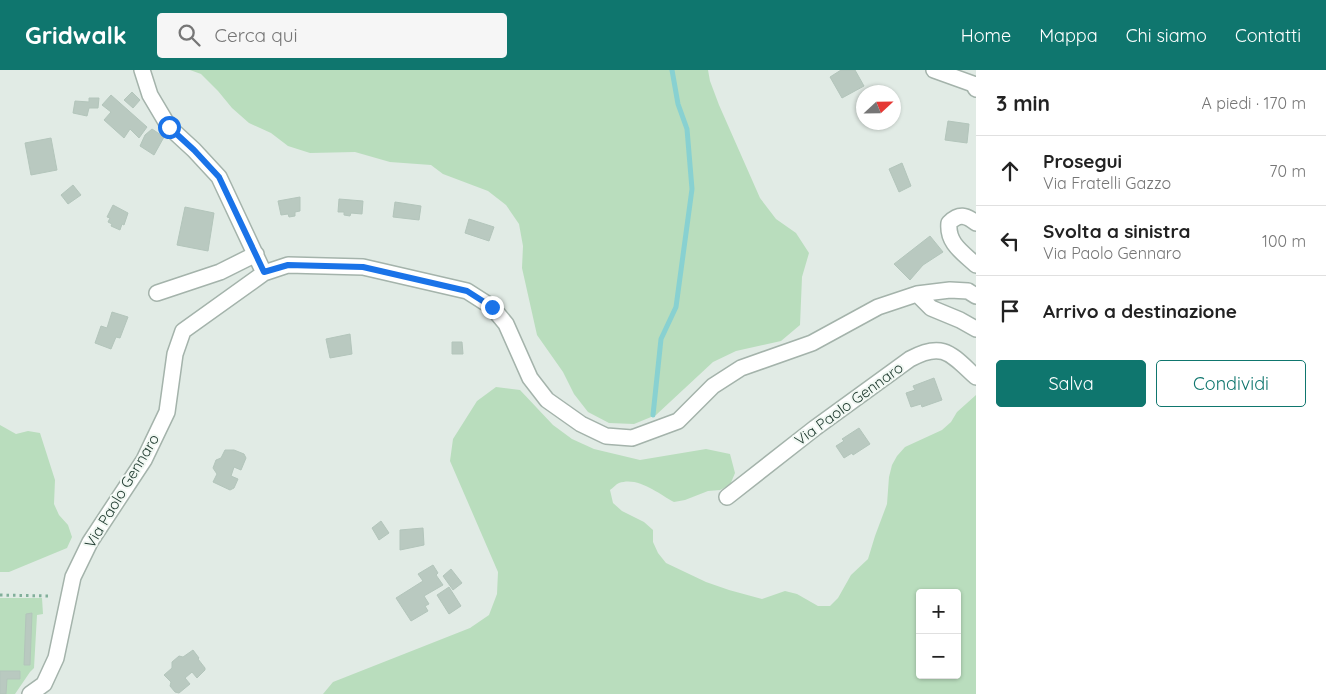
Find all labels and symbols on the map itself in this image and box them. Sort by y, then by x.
north arrow [856,85,901,130]
route start [158,116,181,139]
route end [481,296,504,319]
street label: Via Paolo Gennaro [791,358,907,449]
street label: Via Paolo Gennaro [80,430,163,551]

